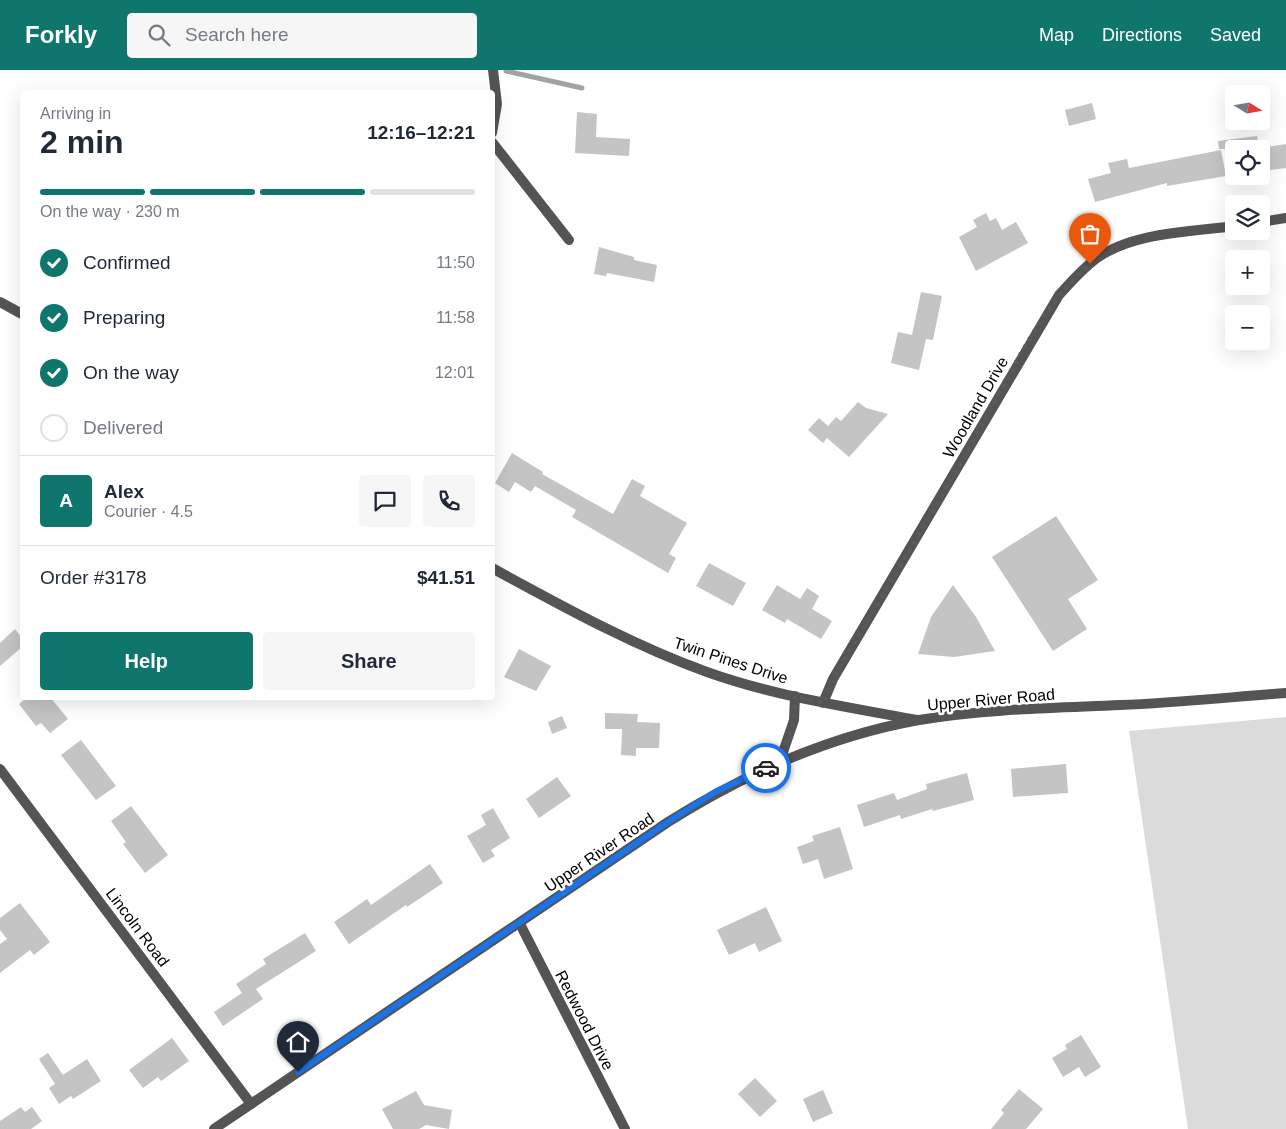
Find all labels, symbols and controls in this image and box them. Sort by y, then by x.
search box [127,13,477,58]
text: Forkly [25,21,97,48]
icon: search [145,21,173,49]
text: Search here [185,24,289,45]
text: Map [1039,25,1074,45]
text: Directions [1102,25,1182,45]
text: Saved [1210,25,1261,45]
north arrow [1225,85,1270,130]
map controls [1225,85,1270,350]
text: Arriving in [40,105,111,122]
text: 12:16–12:21 [367,122,475,143]
text: 2 min [40,124,124,160]
button: locate [1225,140,1270,185]
button: layers [1225,195,1270,240]
text: On the way · 230 m [40,203,180,220]
pin [1069,213,1111,264]
icon: bag [1076,220,1104,248]
icon: check [40,249,68,277]
button: + [1225,250,1270,295]
text: Confirmed [83,252,171,273]
text: 11:50 [436,254,475,271]
icon: check [40,304,68,332]
button: − [1225,305,1270,350]
text: Preparing [83,307,165,328]
text: 11:58 [436,309,475,326]
street label: Woodland Drive [940,354,1011,461]
icon: check [40,359,68,387]
text: On the way [83,362,179,383]
text: 12:01 [435,364,475,381]
text: Delivered [83,417,163,438]
button: chat [359,475,411,527]
button: phone [423,475,475,527]
text: Alex [104,481,144,502]
text: A [59,490,73,511]
text: Courier · 4.5 [104,503,193,520]
text: Order #3178 [40,567,147,588]
text: $41.51 [417,567,475,588]
button: Help [40,632,253,690]
button: Share [263,632,475,690]
street label: Twin Pines Drive [672,634,790,687]
street label: Upper River Road [927,685,1056,714]
courier [741,743,791,793]
icon: car [752,754,780,782]
street label: Upper River Road [541,810,657,895]
street label: Lincoln Road [103,885,172,970]
street label: Redwood Drive [552,968,617,1073]
pin [277,1021,319,1072]
icon: home [284,1028,312,1056]

